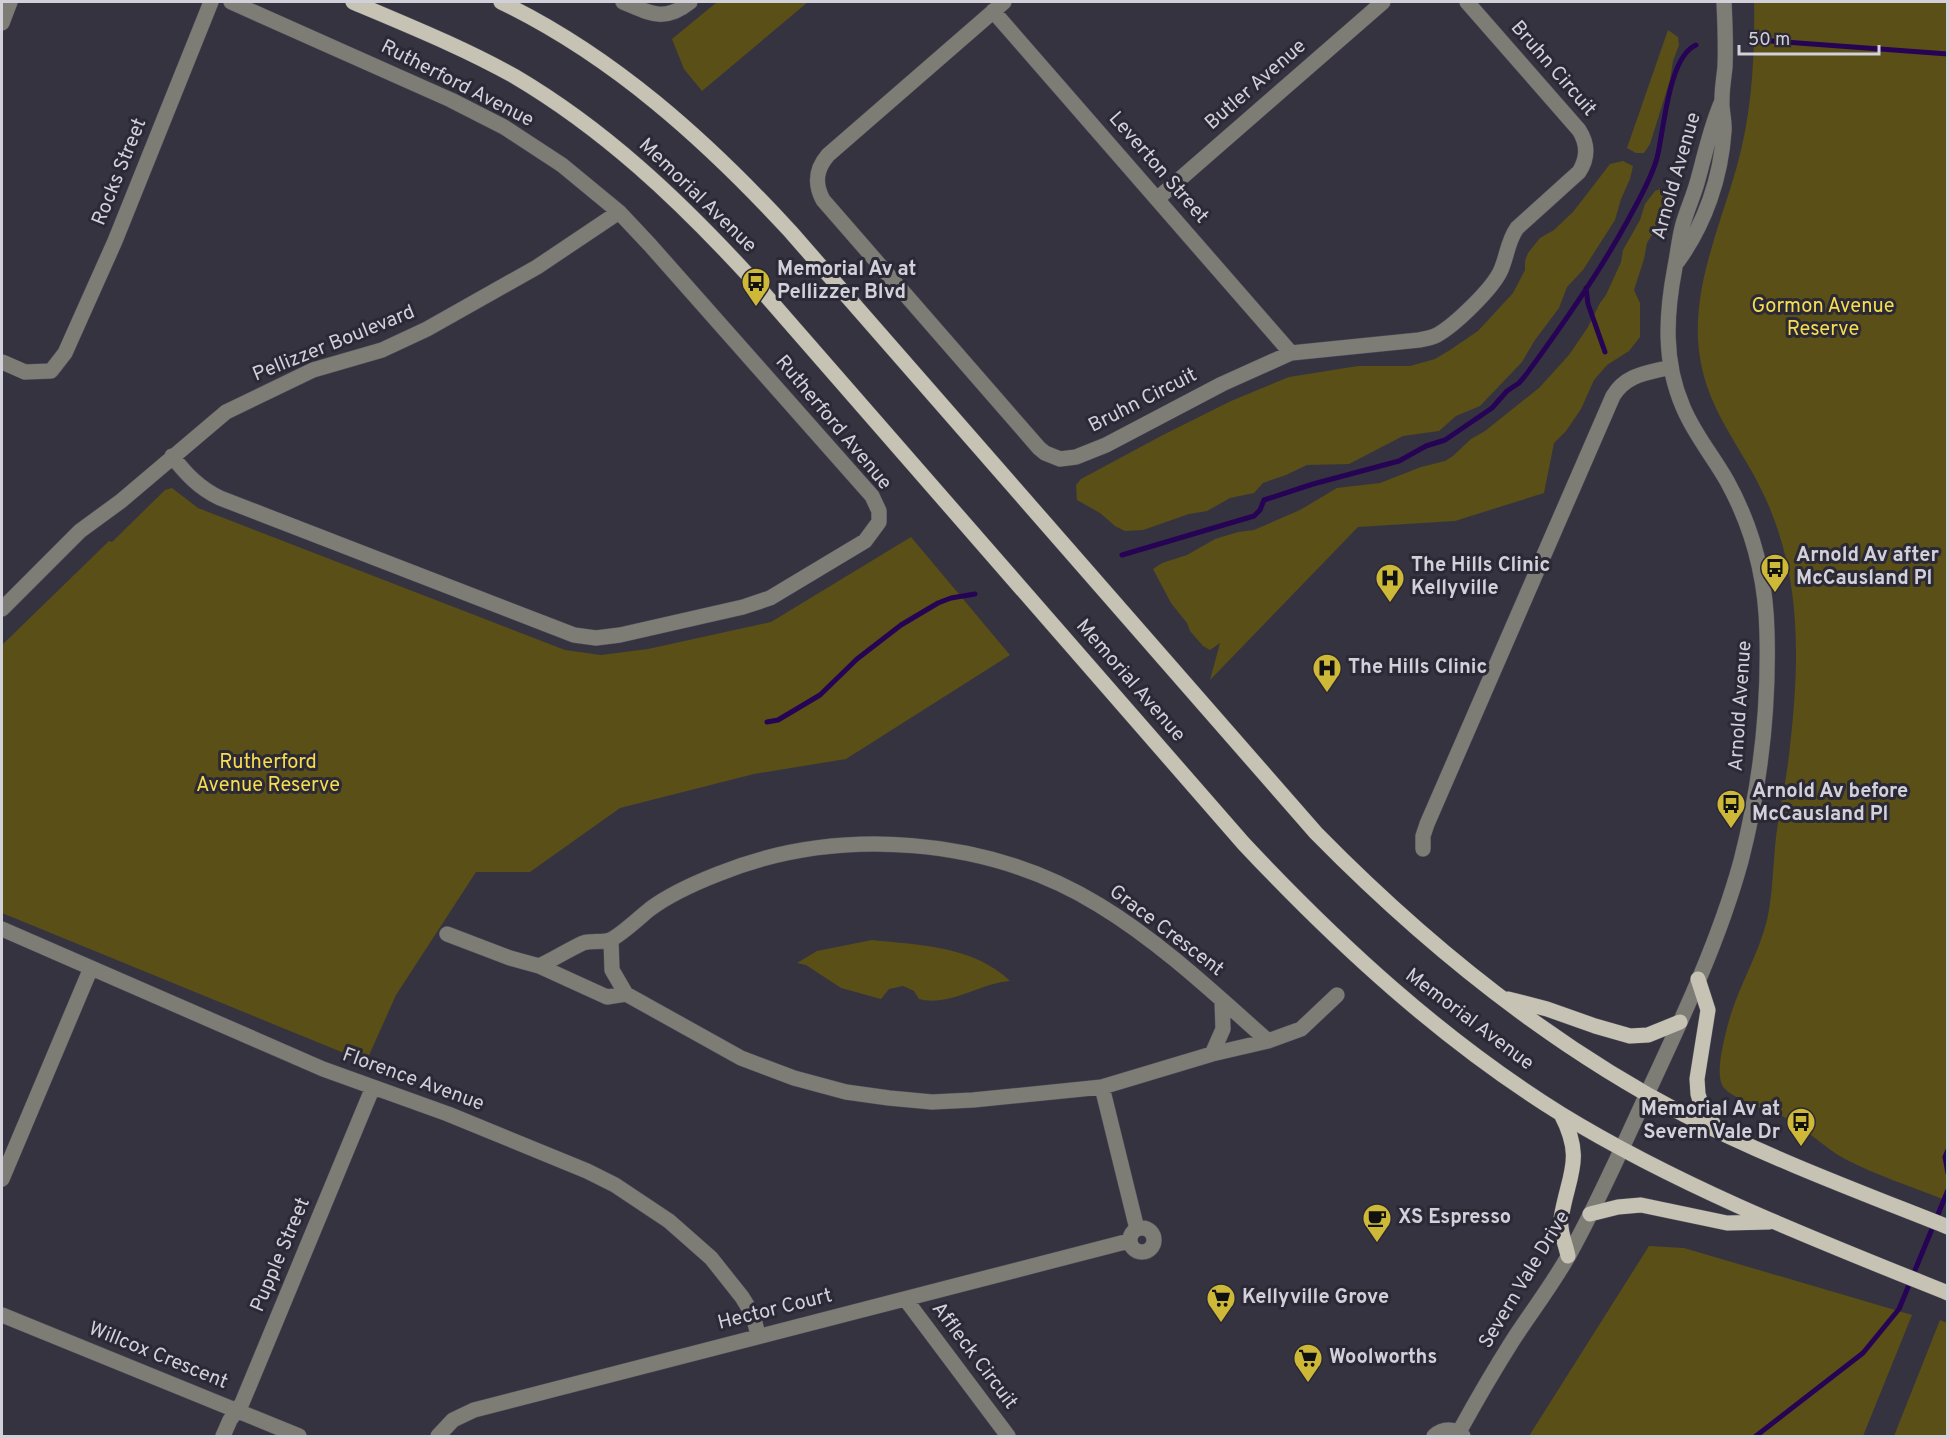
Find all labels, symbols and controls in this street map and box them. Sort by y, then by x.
street label: Bruhn Circuit [1504,16,1602,122]
scale bar [1739,18,1878,56]
text: 50 m [1748,29,1790,52]
street label: Rutherford Avenue [376,34,538,134]
street label: Butler Avenue [1200,34,1312,136]
street label: Leverton Street [1102,107,1214,229]
street label: Arnold Avenue [1646,109,1708,243]
street label: Rocks Street [87,114,153,230]
street label: Memorial Avenue [632,133,762,259]
place label: Memorial Av at Pellizzer Blvd [777,257,916,306]
bus stop icon: Memorial Av at Pellizzer Blvd [740,266,772,308]
park label: Gormon Avenue Reserve [1752,294,1894,343]
street label: Pellizzer Boulevard [249,300,419,388]
street label: Rutherford Avenue [769,350,897,496]
street label: Bruhn Circuit [1084,363,1202,439]
place label: Arnold Av after McCausland Pl [1796,543,1939,592]
bus stop icon: Arnold Av after McCausland Pl [1759,552,1791,594]
place label: The Hills Clinic Kellyville [1411,553,1550,602]
hospital icon: The Hills Clinic Kellyville [1374,562,1406,604]
street label: Memorial Avenue [1069,614,1191,748]
street label: Arnold Avenue [1723,640,1759,772]
hospital icon: The Hills Clinic [1311,652,1343,694]
place label: The Hills Clinic [1348,655,1487,681]
park label: Rutherford Avenue Reserve [196,750,340,799]
place label: Arnold Av before McCausland Pl [1752,779,1908,828]
bus stop icon: Arnold Av before McCausland Pl [1715,788,1747,830]
street label: Grace Crescent [1103,879,1229,983]
street label: Memorial Avenue [1399,963,1539,1077]
street label: Florence Avenue [339,1042,487,1118]
place label: Memorial Av at Severn Vale Dr [1641,1097,1781,1146]
bus stop icon: Memorial Av at Severn Vale Dr [1785,1106,1817,1148]
street label: Pupple Street [245,1194,317,1316]
cafe icon: XS Espresso [1361,1202,1393,1244]
place label: XS Espresso [1398,1205,1511,1231]
street label: Severn Vale Drive [1474,1206,1576,1354]
supermarket icon: Kellyville Grove [1205,1282,1237,1324]
street label: Hector Court [715,1283,835,1337]
place label: Kellyville Grove [1242,1285,1389,1311]
street label: Affleck Circuit [925,1297,1023,1415]
street label: Willcox Crescent [85,1316,231,1396]
supermarket icon: Woolworths [1292,1342,1324,1384]
place label: Woolworths [1329,1345,1437,1371]

